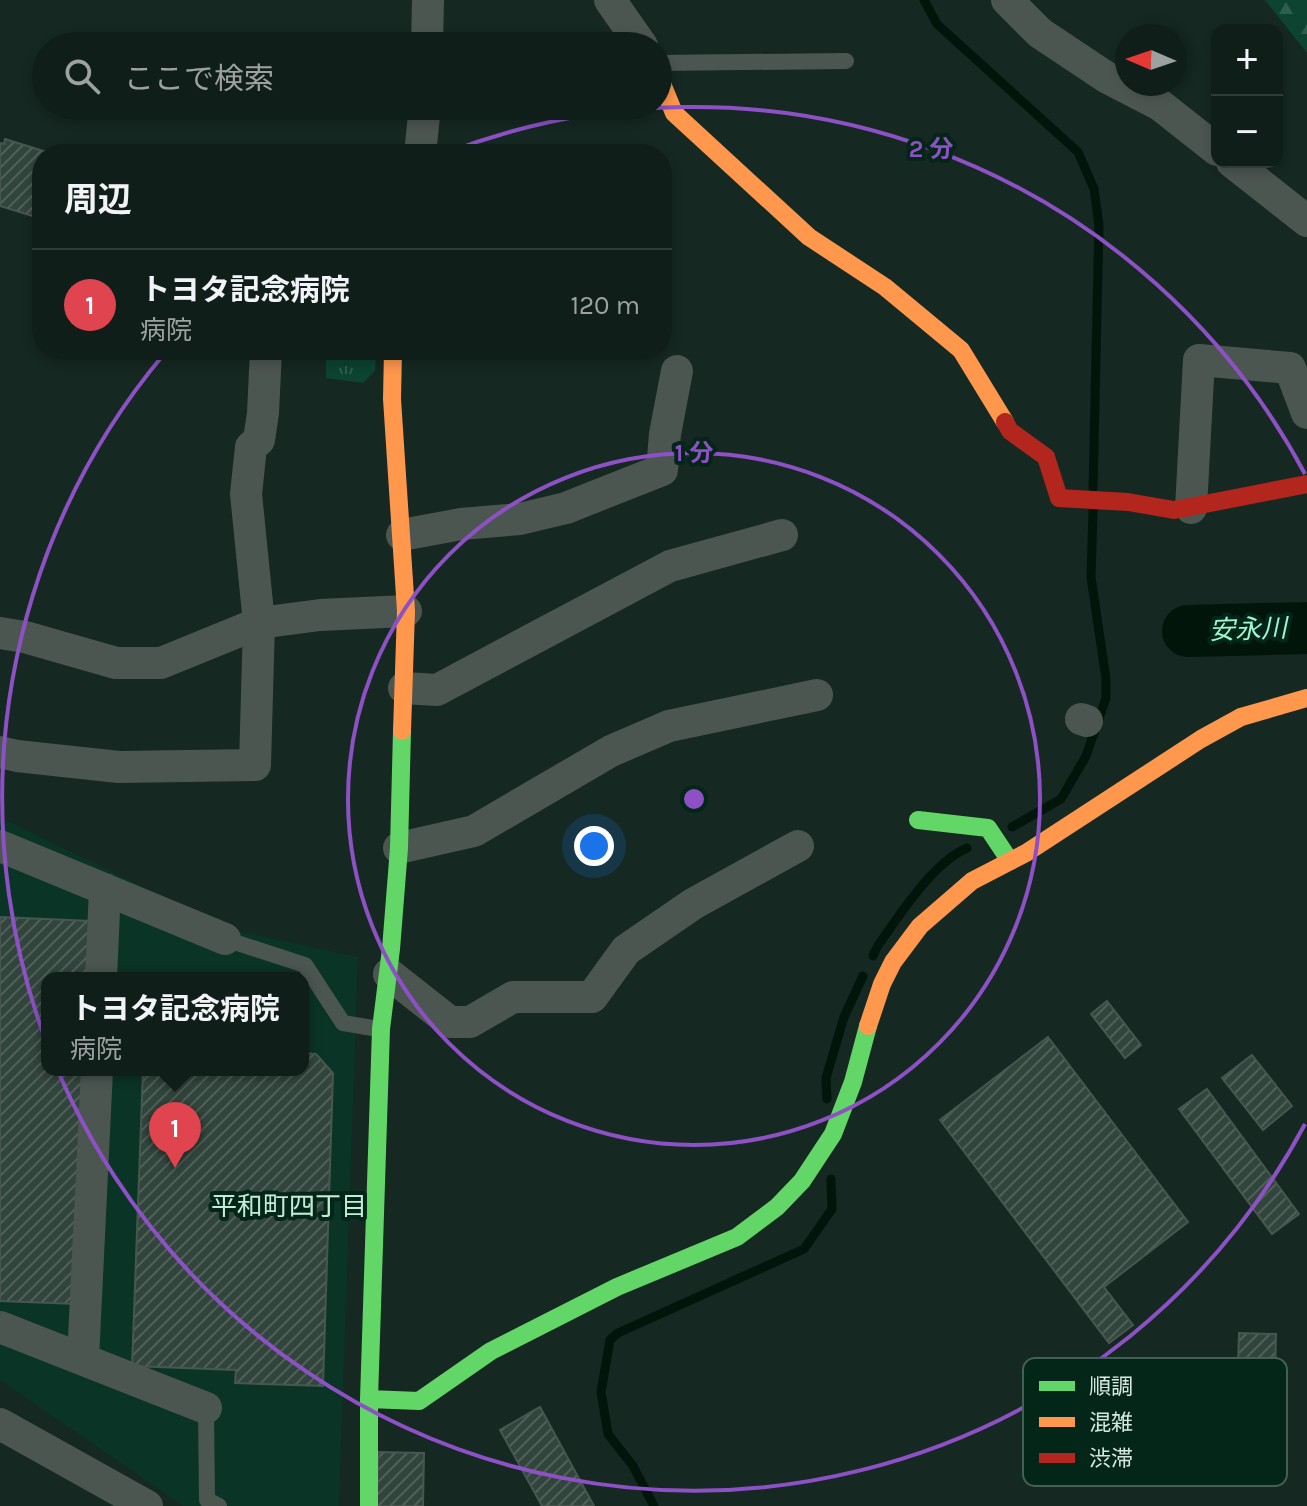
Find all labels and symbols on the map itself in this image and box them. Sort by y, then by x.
north arrow [1115,24,1187,96]
text: 2 分 [909,135,953,163]
text: 1 分 [675,439,713,467]
water label: 安永川 [1208,613,1291,646]
centre of rings [680,785,708,813]
your location [574,826,614,866]
pin: 1 [149,1102,201,1168]
district label: 平和町四丁目 [211,1191,367,1222]
legend [1023,1358,1287,1486]
text: 順調 [1089,1374,1133,1400]
text: 混雑 [1089,1410,1133,1436]
text: 渋滞 [1089,1446,1133,1472]

